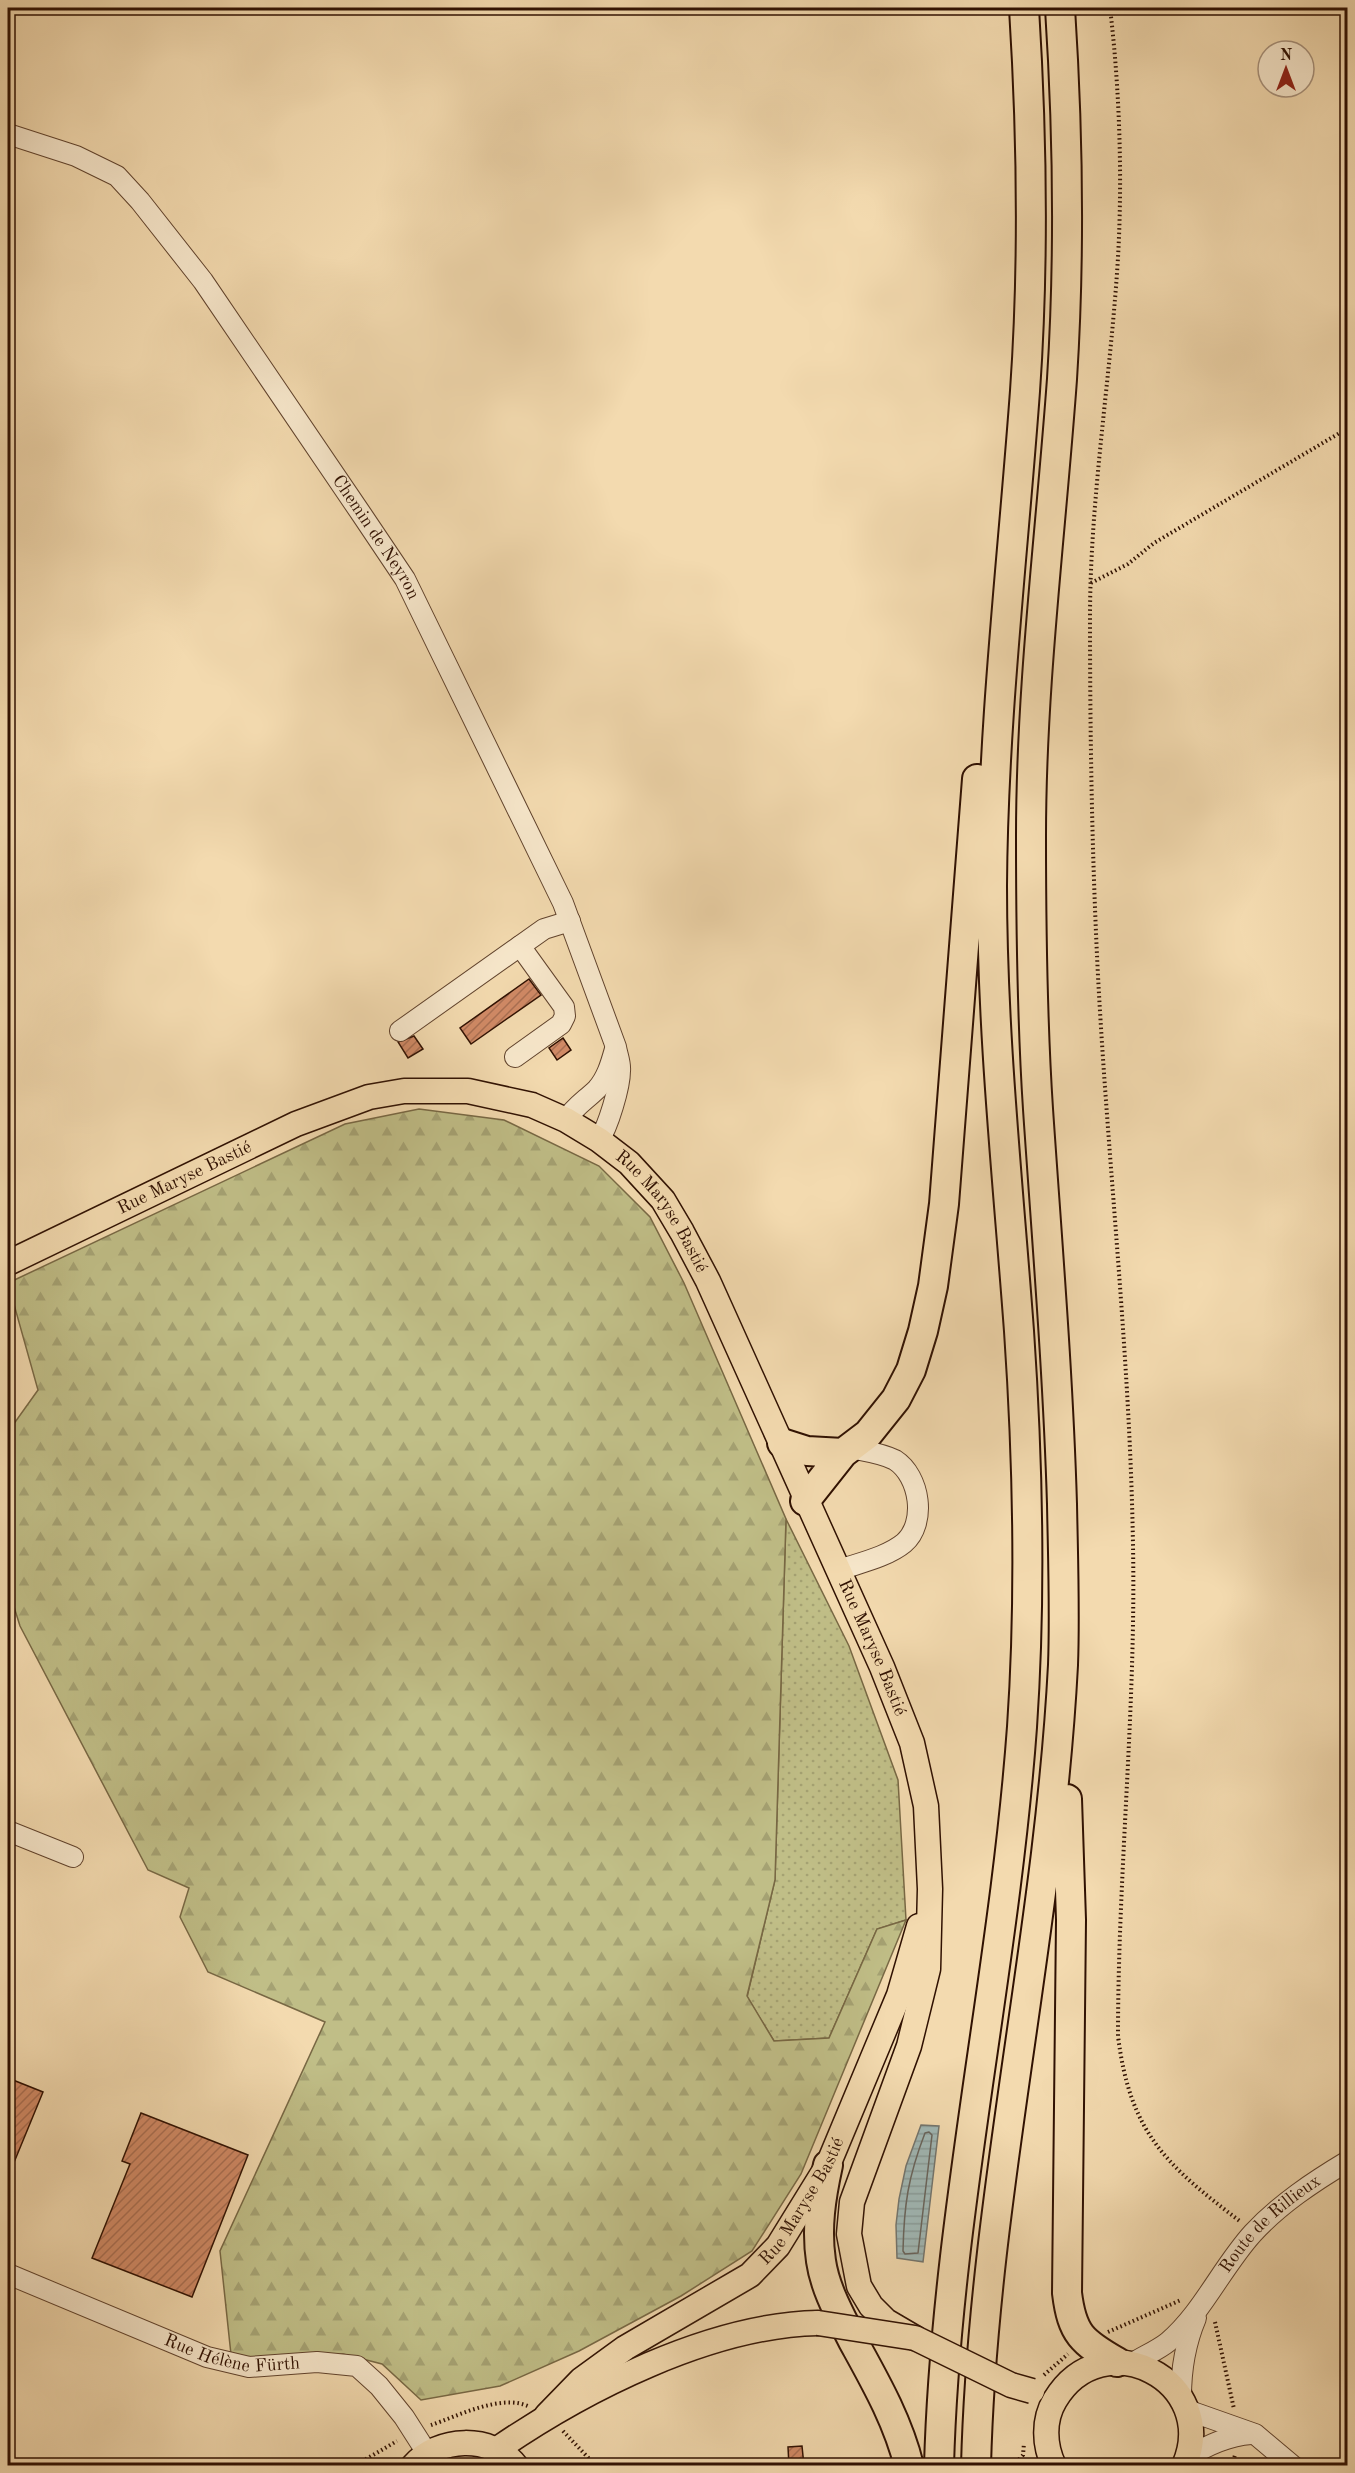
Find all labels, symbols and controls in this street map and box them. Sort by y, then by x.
north arrow [1256,39,1316,99]
text: N [1280,48,1293,64]
street label: Chemin de Neyron [329,472,423,602]
street label: Rue Maryse Bastié [115,1138,254,1218]
street label: Rue Maryse Bastié [612,1147,711,1276]
street label: Rue Maryse Bastié [835,1577,909,1718]
street label: Rue Maryse Bastié [756,2135,847,2268]
street label: Route de Rillieux [1216,2172,1324,2276]
street label: Rue Hélène Fürth [162,2331,301,2376]

